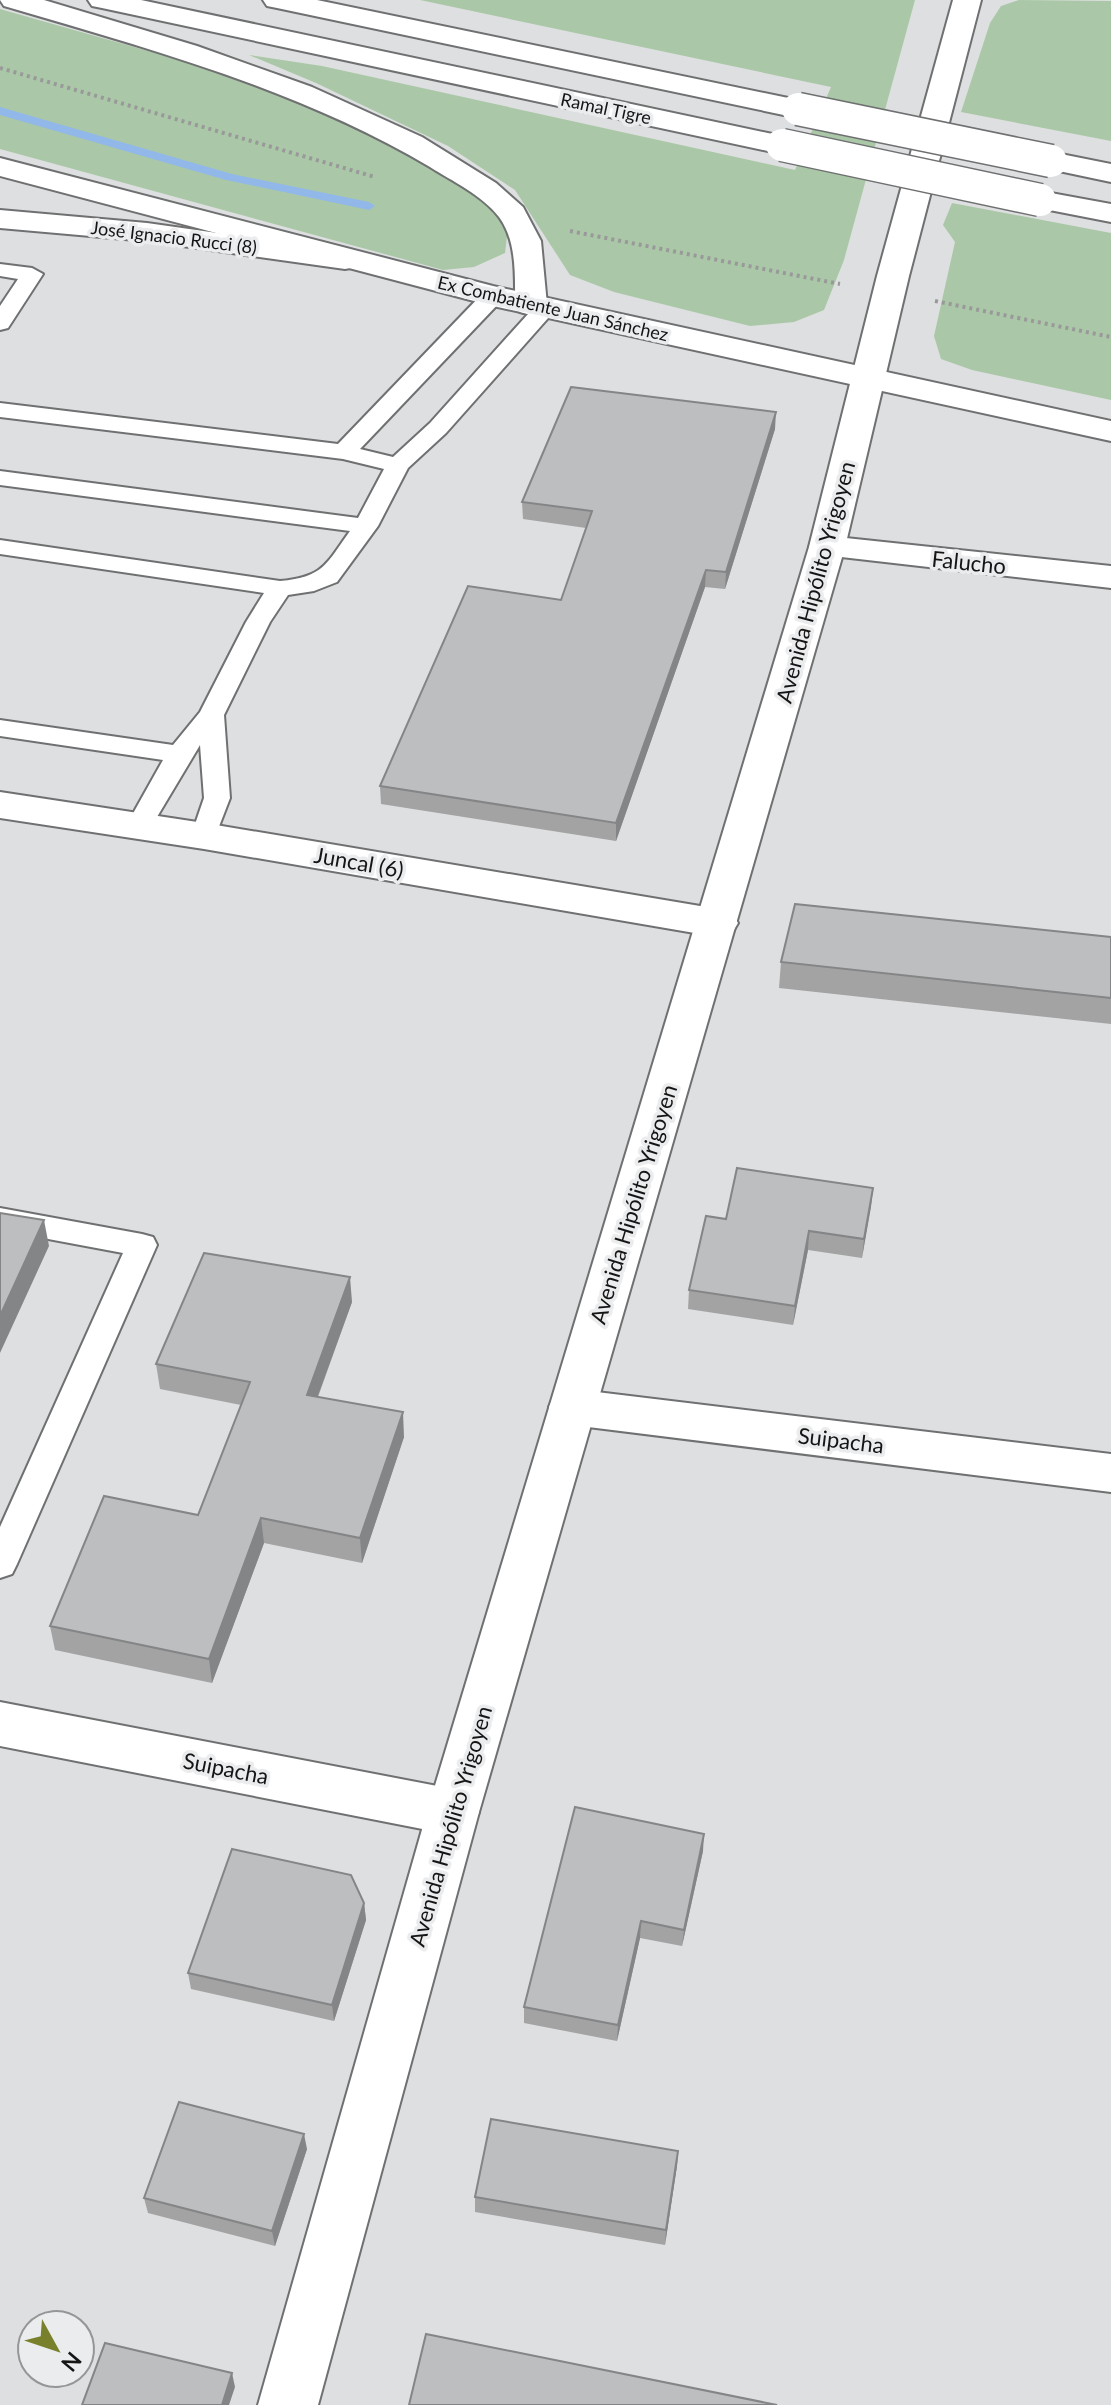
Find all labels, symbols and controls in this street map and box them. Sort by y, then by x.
street label: Ramal Tigre [559,88,653,128]
street label: José Ignacio Rucci (8) [90,216,258,258]
street label: Ex Combatiente Juan Sánchez [435,271,671,345]
street label: Avenida Hipólito Yrigoyen [770,458,860,706]
street label: Falucho [931,545,1007,579]
street label: Juncal (6) [312,841,406,883]
street label: Avenida Hipólito Yrigoyen [584,1081,682,1327]
street label: Suipacha [797,1421,885,1459]
street label: Avenida Hipólito Yrigoyen [403,1703,497,1949]
street label: Suipacha [181,1747,271,1789]
north arrow [16,2309,96,2389]
text: N [56,2347,87,2377]

